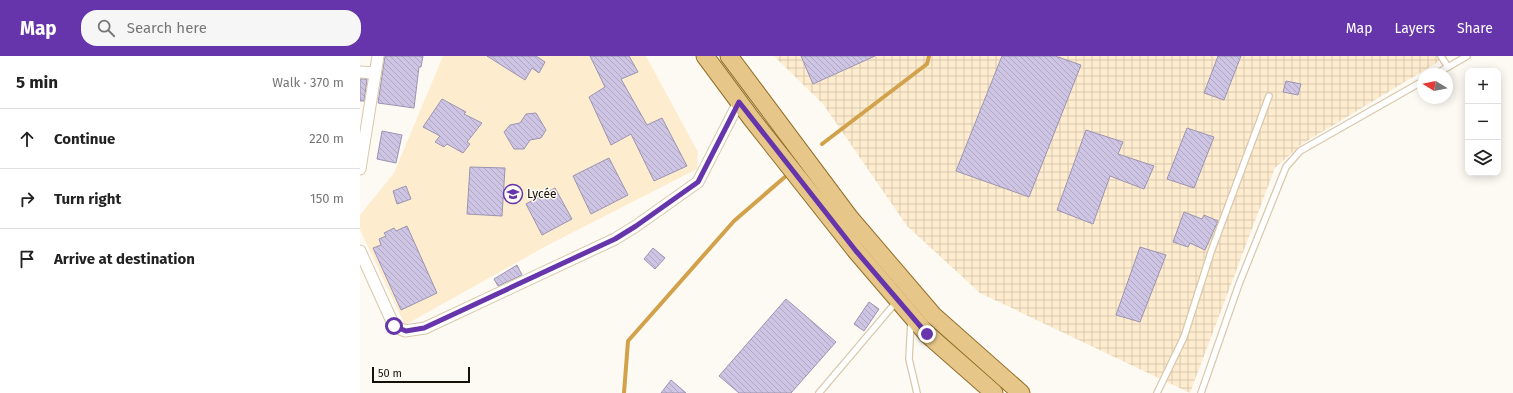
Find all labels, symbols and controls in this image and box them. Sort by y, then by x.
search box [81,10,361,46]
text: Map [20,17,57,40]
icon: search [95,17,117,39]
text: Search here [127,19,207,37]
text: Map [1346,20,1372,37]
text: Layers [1394,20,1435,37]
text: Share [1457,20,1493,37]
north arrow [1417,68,1453,104]
map controls [1465,68,1501,176]
button: + [1465,68,1501,104]
text: 5 min [16,72,58,93]
text: Walk · 370 m [272,75,344,90]
button: − [1465,104,1501,140]
icon: ahead [16,128,38,150]
text: Continue [54,130,115,148]
text: 220 m [309,131,344,146]
button: layers [1465,140,1501,176]
school or university icon: Lycée [502,183,524,205]
place label: Lycée [527,187,557,201]
icon: right [16,188,38,210]
text: Turn right [54,190,121,208]
text: 150 m [310,191,344,206]
icon: arrive [16,248,38,270]
text: Arrive at destination [54,250,195,268]
route start [385,317,403,335]
route end [918,325,936,343]
scale bar [372,365,470,384]
text: 50 m [378,367,402,380]

